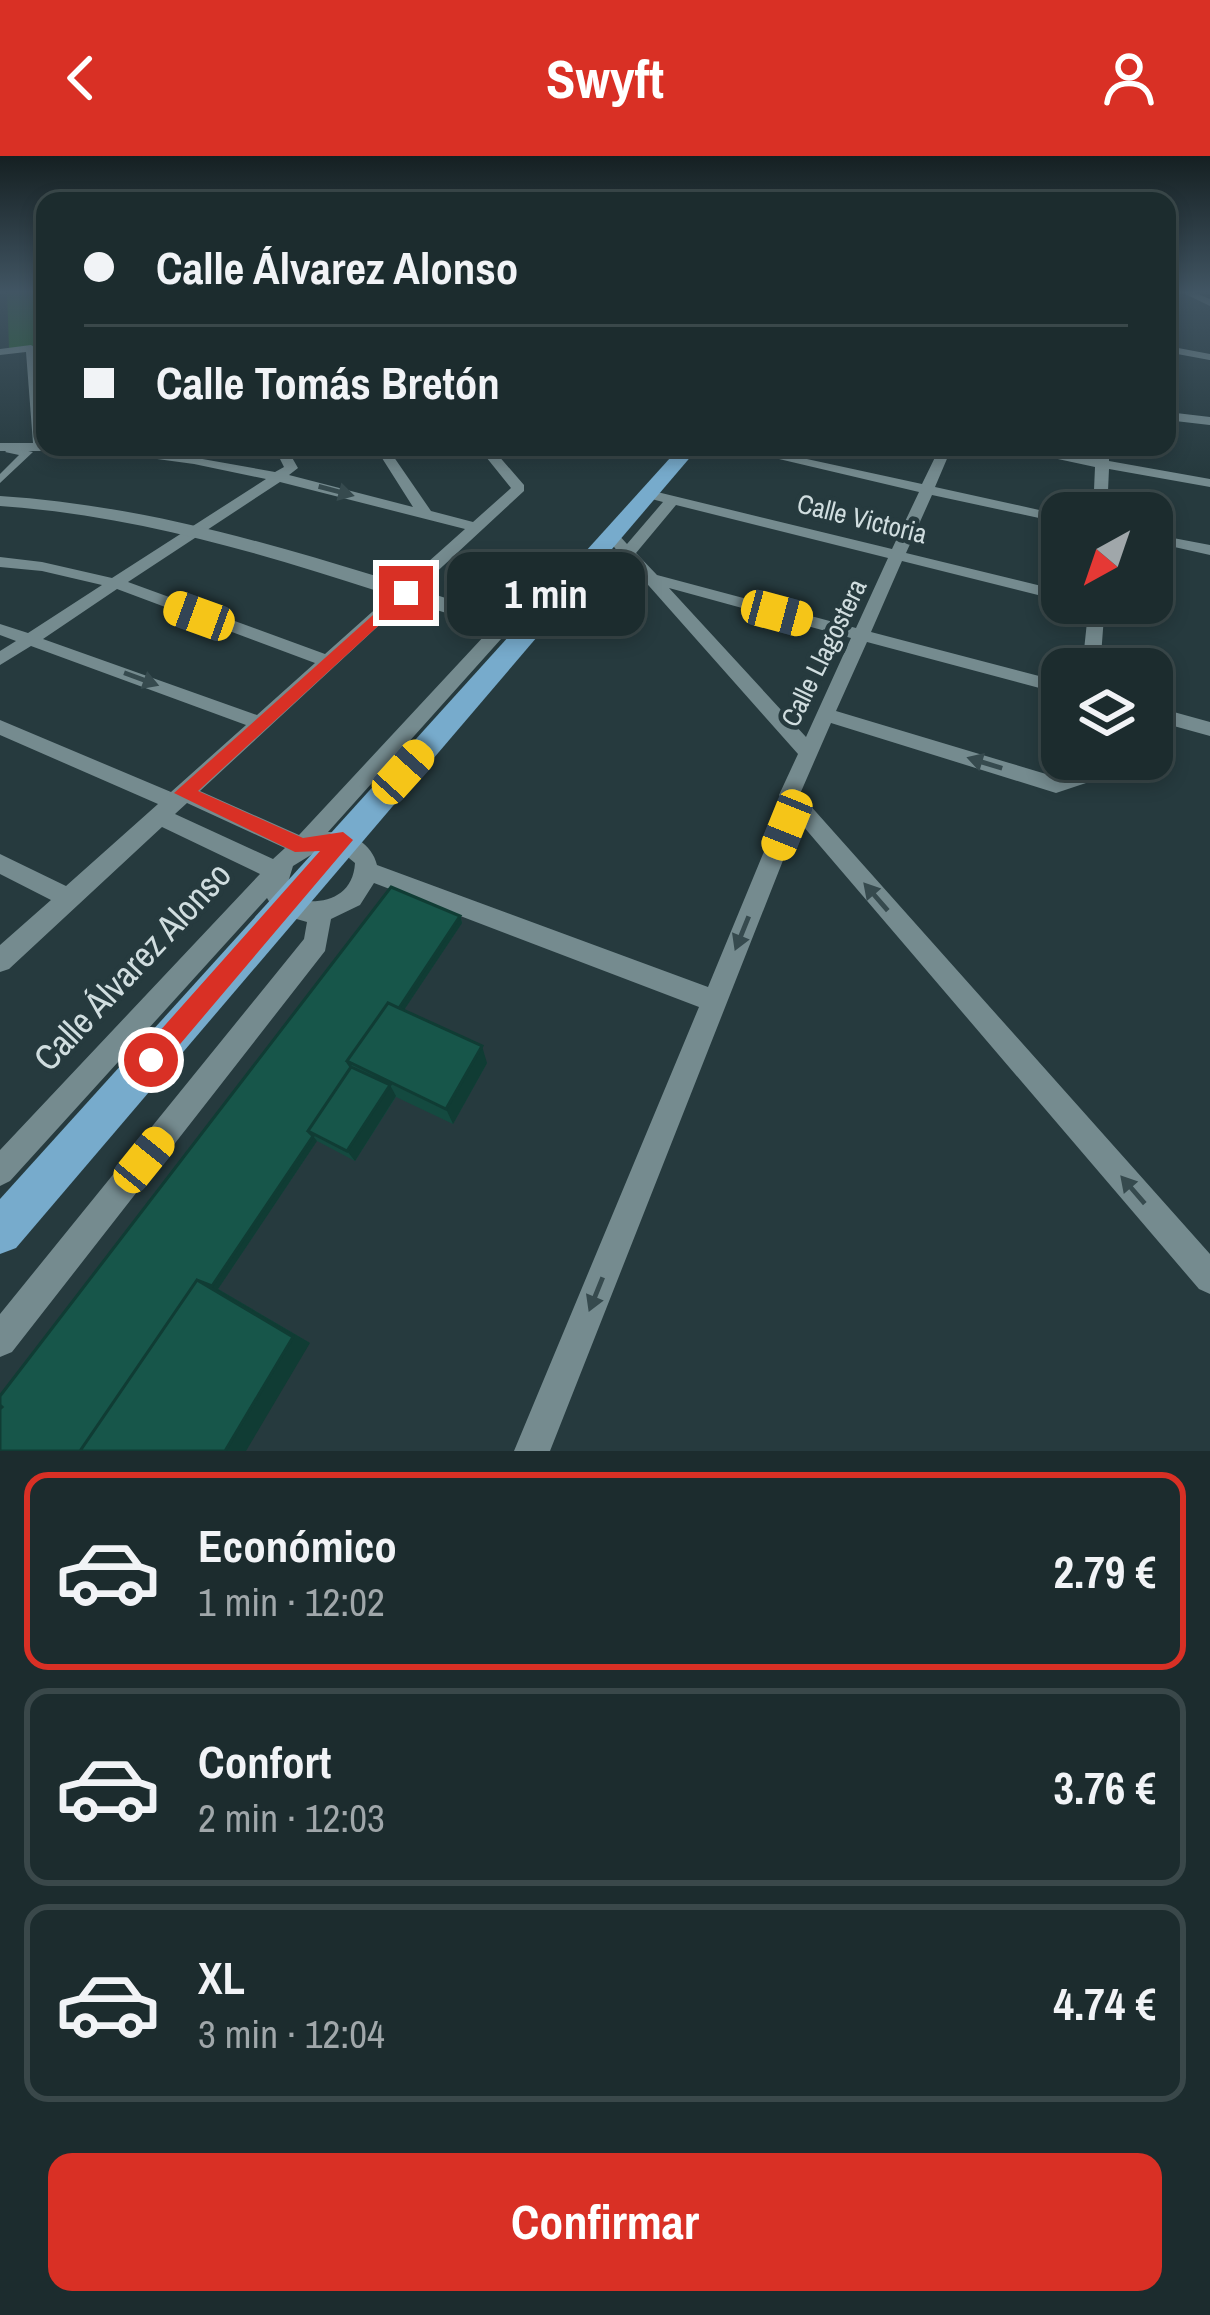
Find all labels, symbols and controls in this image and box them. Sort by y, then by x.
text: Swyft [546,42,664,115]
icon: back [48,45,114,111]
icon: person [1096,45,1162,111]
text: Calle Álvarez Alonso [156,237,518,298]
text: Calle Tomás Bretón [156,352,500,413]
one-way arrow [318,482,355,501]
street label: Calle Victoria [794,485,931,552]
north arrow [1041,492,1173,624]
map controls [1041,492,1173,780]
callout: 1 min [448,551,646,635]
route end [379,566,433,620]
text: 1 min [504,568,588,620]
street label: Calle Llagostera [772,573,874,732]
car [738,586,816,640]
car [159,587,239,645]
button: layers [1041,648,1173,780]
one-way arrow [123,671,159,689]
car [366,733,440,811]
one-way arrow [966,753,1003,771]
car [757,785,817,865]
street label: Calle Álvarez Alonso [23,851,241,1081]
one-way arrow [863,882,889,912]
one-way arrow [732,915,751,951]
route start [124,1033,178,1087]
car [107,1121,181,1199]
one-way arrow [1120,1176,1147,1205]
one-way arrow [585,1277,604,1313]
text: Económico [198,1515,397,1576]
icon: car [54,1517,162,1625]
text: 2.79 € [1053,1541,1156,1602]
text: 1 min · 12:02 [198,1576,385,1628]
text: Confort [198,1731,331,1792]
icon: car [54,1733,162,1841]
text: 3.76 € [1053,1757,1156,1818]
text: 2 min · 12:03 [198,1792,385,1844]
text: XL [198,1947,245,2008]
icon: car [54,1949,162,2057]
text: 4.74 € [1053,1973,1156,2034]
text: 3 min · 12:04 [198,2008,385,2060]
button: Confirmar [48,2153,1162,2291]

